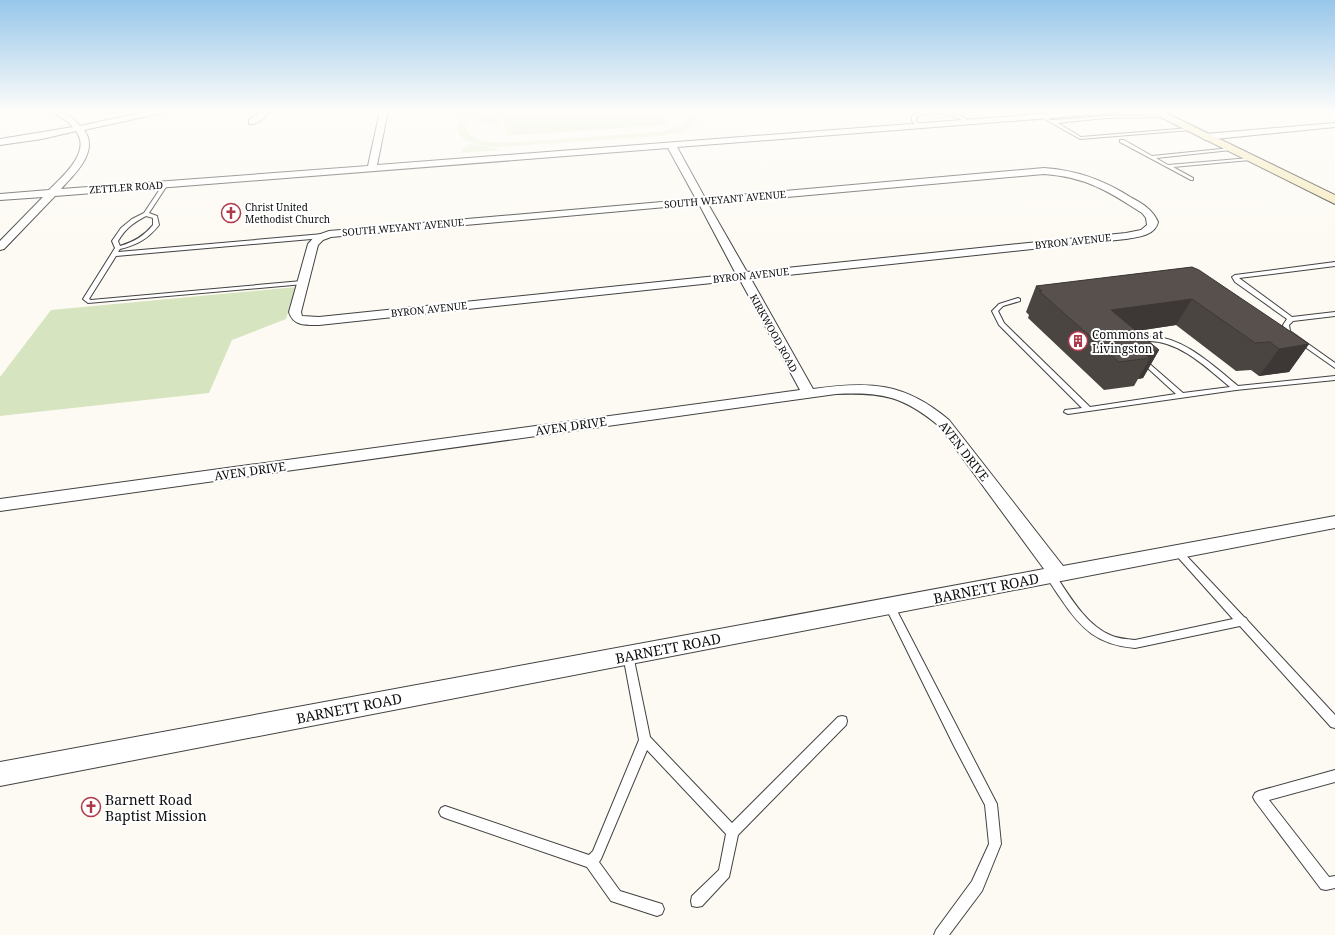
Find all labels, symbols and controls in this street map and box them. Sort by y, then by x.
street label: ZETTLER ROAD [89,177,163,197]
street label: SOUTH WEYANT AVENUE [663,187,787,211]
place label: Christ United Methodist Church [245,200,331,226]
church icon: Christ United Methodist Church [220,202,242,224]
street label: SOUTH WEYANT AVENUE [341,215,465,239]
street label: BYRON AVENUE [1034,230,1112,252]
street label: BYRON AVENUE [712,264,790,286]
street label: KIRKWOOD ROAD [747,292,801,374]
street label: BYRON AVENUE [390,298,468,320]
place label: Commons at Livingston [1092,326,1163,357]
building icon: Commons at Livingston [1067,330,1089,352]
street label: AVEN DRIVE [534,413,608,439]
street label: AVEN DRIVE [935,417,993,485]
street label: AVEN DRIVE [213,458,287,484]
street label: BARNETT ROAD [932,568,1040,608]
street label: BARNETT ROAD [614,628,722,668]
street label: BARNETT ROAD [295,688,403,728]
place label: Barnett Road Baptist Mission [105,790,207,825]
church icon: Barnett Road Baptist Mission [80,796,102,818]

